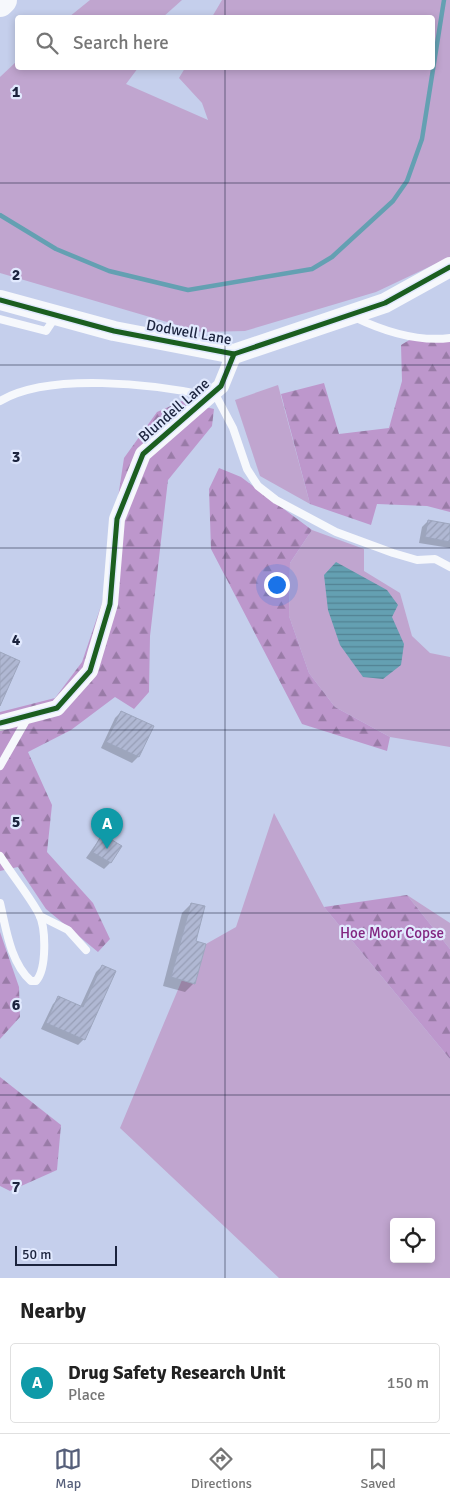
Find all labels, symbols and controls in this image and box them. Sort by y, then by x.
search box [15,15,435,70]
icon: search [33,29,61,57]
text: Search here [73,31,169,55]
text: 1 [12,82,21,102]
text: 2 [12,265,20,285]
street label: Dodwell Lane [145,316,233,348]
street label: Blundell Lane [135,374,213,446]
text: 3 [12,447,20,467]
your location [264,572,290,598]
text: 4 [12,630,21,650]
pin: A [91,808,123,849]
text: 5 [12,812,20,832]
park label: Hoe Moor Copse [340,924,444,942]
text: 6 [12,995,21,1015]
text: 7 [12,1177,21,1197]
map controls [390,1218,435,1263]
button: locate [390,1218,435,1263]
scale bar [15,1243,118,1266]
text: 50 m [22,1246,51,1263]
text: Nearby [20,1298,86,1324]
text: Drug Safety Research Unit [68,1361,286,1385]
text: A [32,1373,42,1393]
text: 150 m [387,1373,429,1393]
text: Place [68,1385,105,1405]
tab: Map [54,1445,82,1492]
tab: Directions [191,1445,252,1492]
tab: Saved [360,1445,396,1492]

